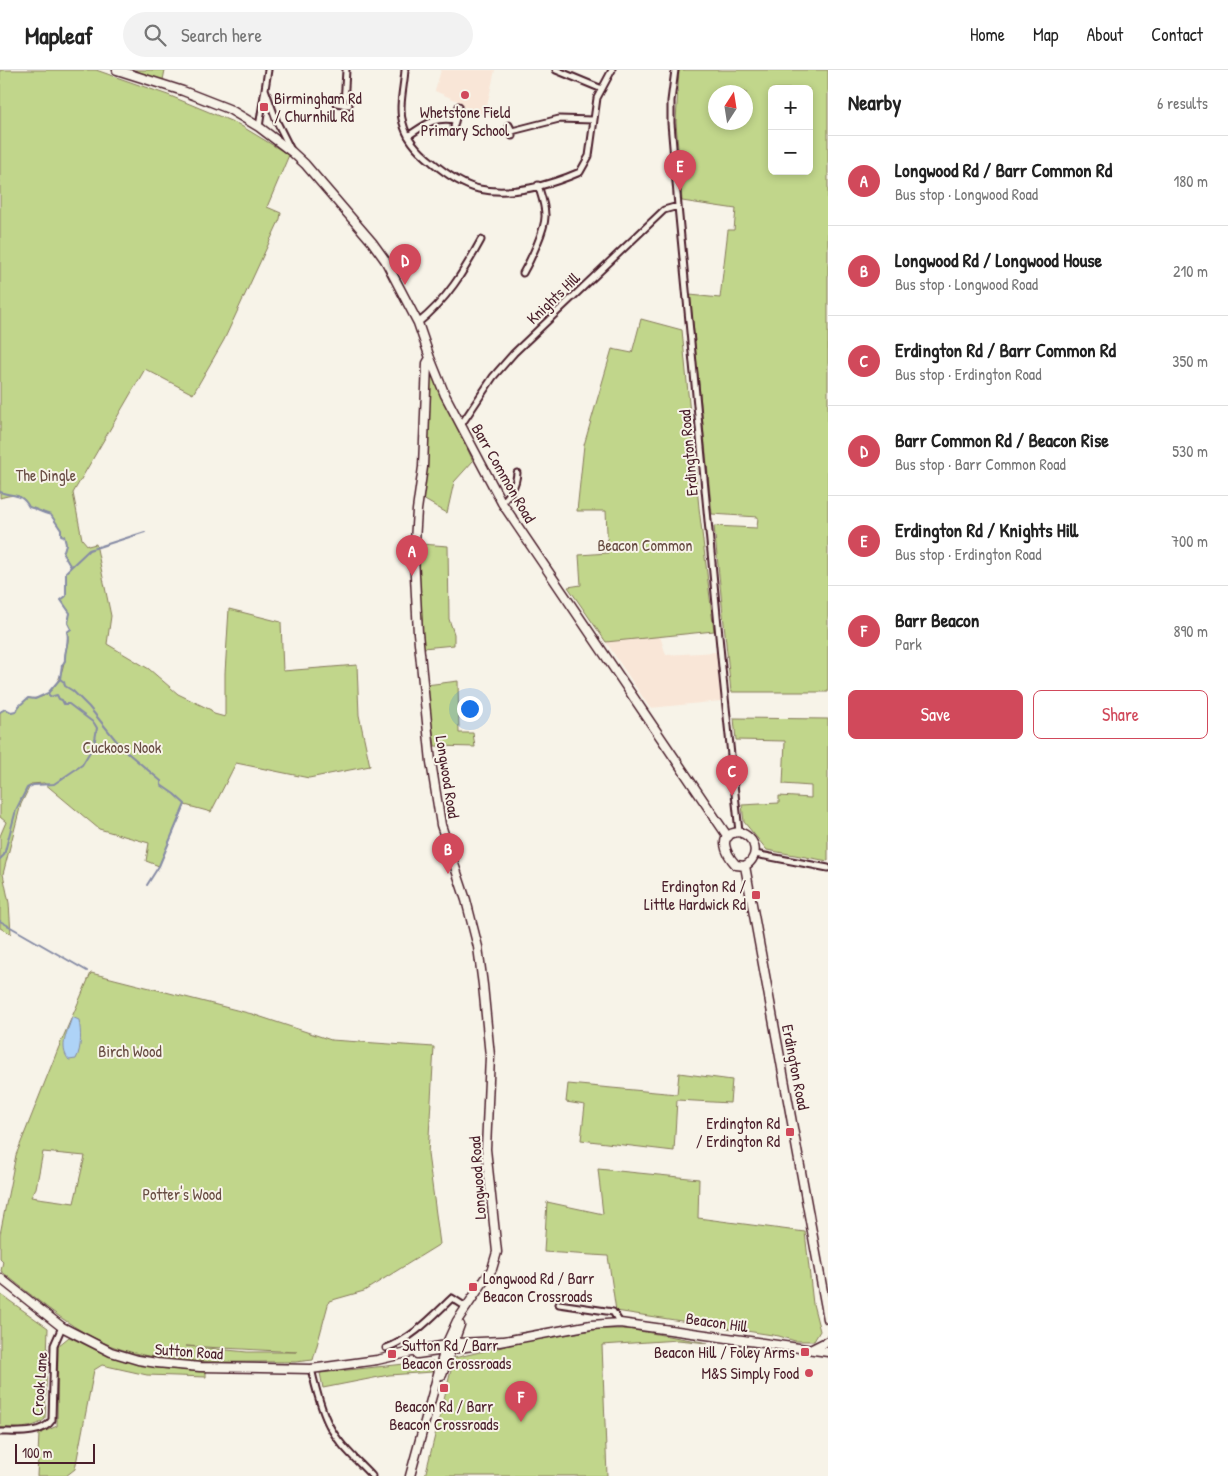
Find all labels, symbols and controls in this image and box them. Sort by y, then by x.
search box [123,12,473,57]
text: Mapleaf [25,19,93,51]
icon: search [141,21,169,49]
text: Search here [181,22,262,48]
text: Home [970,22,1005,47]
text: Map [1033,22,1058,47]
text: About [1086,22,1123,47]
text: Contact [1151,22,1203,47]
north arrow [708,85,753,130]
map controls [768,85,813,175]
button: + [768,85,813,130]
place label: Birmingham Rd / Churnhill Rd [274,87,362,127]
text: Nearby [848,88,901,117]
marker: Whetstone Field Primary School [459,89,471,101]
text: 6 results [1157,92,1208,114]
marker: Birmingham Rd / Churnhill Rd [258,101,270,113]
place label: Whetstone Field Primary School [420,101,510,141]
button: − [768,130,813,175]
pin: E [664,150,696,191]
text: Longwood Rd / Barr Common Rd [895,157,1112,183]
text: A [860,170,868,192]
text: 180 m [1174,170,1208,192]
text: Bus stop · Longwood Road [895,183,1038,205]
pin: D [389,244,421,285]
text: Longwood Rd / Longwood House [895,247,1102,273]
text: B [860,260,868,282]
text: 210 m [1173,260,1208,282]
street label: Knights Hill [521,267,585,329]
text: Bus stop · Longwood Road [895,273,1038,295]
text: Erdington Rd / Barr Common Rd [895,337,1116,363]
text: C [860,350,868,372]
text: 350 m [1172,350,1208,372]
text: Bus stop · Erdington Road [895,363,1041,385]
street label: Erdington Road [673,409,703,497]
street label: Barr Common Road [467,419,541,527]
text: Barr Common Rd / Beacon Rise [895,427,1109,453]
text: D [860,440,868,462]
text: 530 m [1172,440,1208,462]
text: Bus stop · Barr Common Road [895,453,1066,475]
park label: The Dingle [16,464,77,486]
text: Erdington Rd / Knights Hill [895,517,1078,543]
text: E [860,530,868,552]
text: 700 m [1171,530,1208,552]
park label: Beacon Common [598,534,692,556]
pin: A [396,535,428,576]
text: Bus stop · Erdington Road [895,543,1041,565]
text: Barr Beacon [895,607,979,633]
text: F [861,620,867,642]
text: 890 m [1173,620,1208,642]
text: Park [895,633,922,655]
button: Save [848,690,1023,739]
button: Share [1033,690,1208,739]
your location [457,696,483,722]
street label: Longwood Road [431,734,465,820]
park label: Cuckoos Nook [83,736,162,758]
pin: C [716,755,748,796]
pin: B [432,833,464,874]
place label: Erdington Rd / Little Hardwick Rd [644,875,746,915]
marker: Erdington Rd / Little Hardwick Rd [750,889,762,901]
street label: Erdington Road [777,1022,815,1112]
park label: Birch Wood [98,1040,162,1062]
place label: Erdington Rd / Erdington Rd [696,1112,780,1152]
marker: Erdington Rd / Erdington Rd [784,1126,796,1138]
street label: Longwood Road [463,1136,491,1220]
park label: Potter's Wood [142,1183,222,1205]
place label: Longwood Rd / Barr Beacon Crossroads [483,1267,594,1307]
marker: Longwood Rd / Barr Beacon Crossroads [467,1281,479,1293]
street label: Beacon Hill [685,1307,749,1337]
place label: Sutton Rd / Barr Beacon Crossroads [402,1334,511,1374]
street label: Sutton Road [154,1338,224,1364]
place label: Beacon Hill / Foley Arms [654,1341,795,1363]
marker: Beacon Hill / Foley Arms [799,1346,811,1358]
marker: Sutton Rd / Barr Beacon Crossroads [386,1348,398,1360]
street label: Crook Lane [26,1351,52,1417]
place label: M&S Simply Food [701,1362,799,1384]
marker: M&S Simply Food [803,1367,815,1379]
pin: F [505,1381,537,1422]
marker: Beacon Rd / Barr Beacon Crossroads [438,1382,450,1394]
place label: Beacon Rd / Barr Beacon Crossroads [389,1395,499,1435]
scale bar [15,1441,95,1464]
text: 100 m [22,1443,52,1462]

